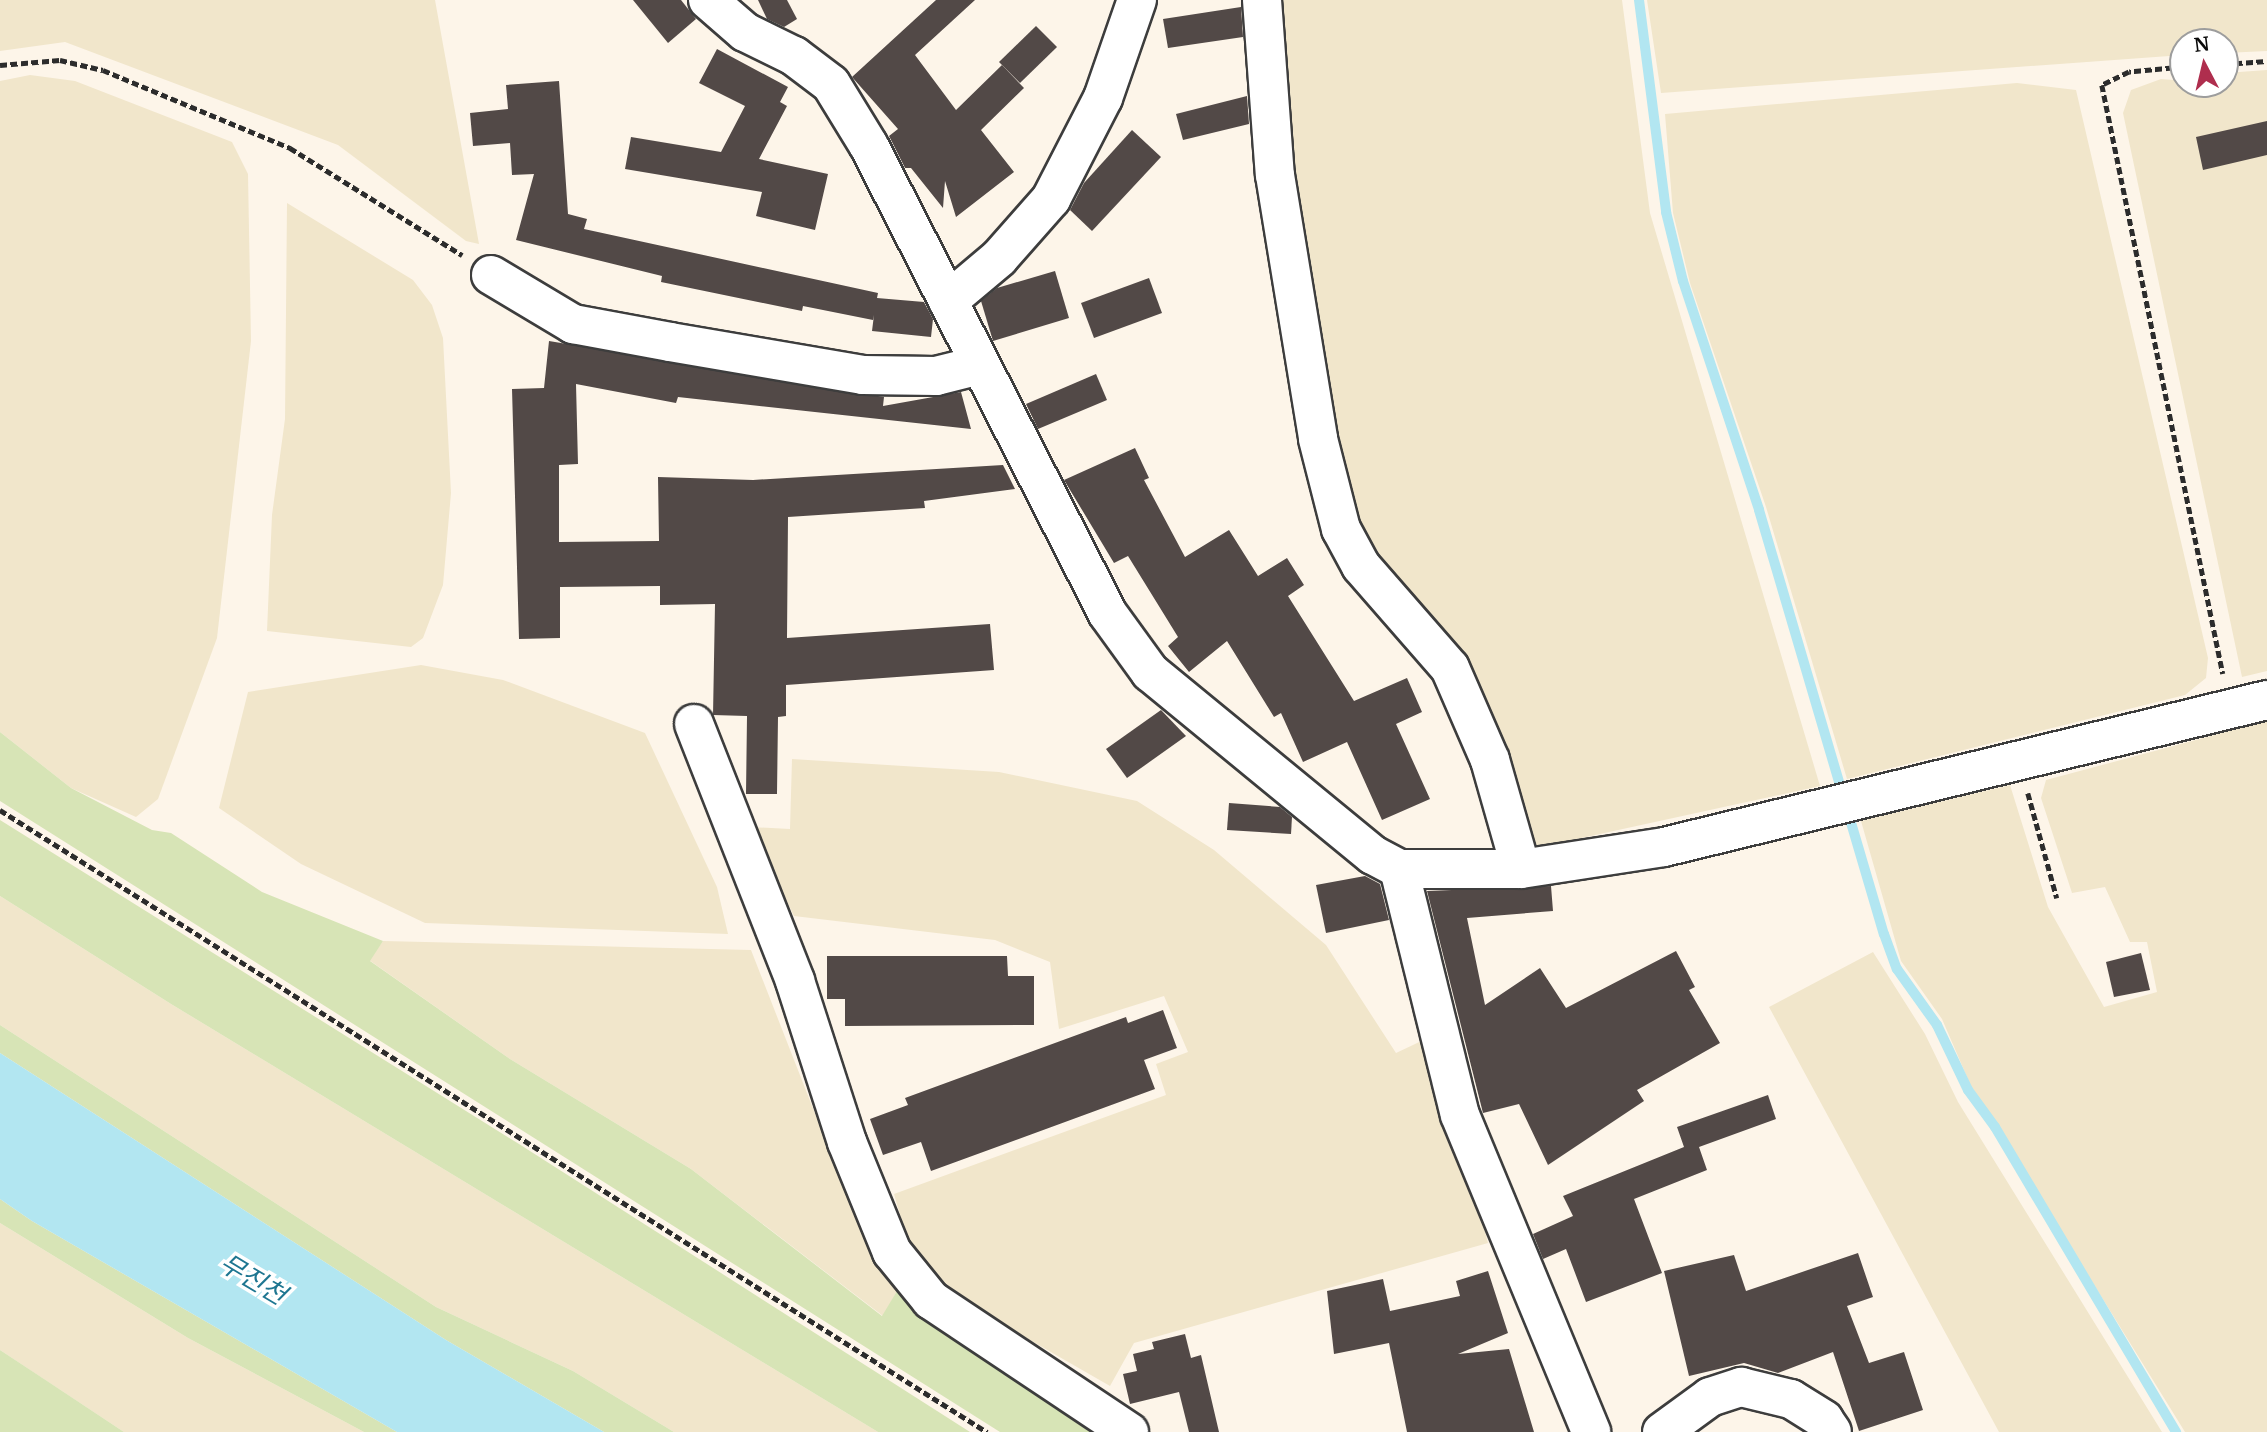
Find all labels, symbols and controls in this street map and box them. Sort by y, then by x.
north arrow [2169,28,2239,98]
text: N [2193,31,2211,57]
water label: 무진천 [214,1247,292,1311]

